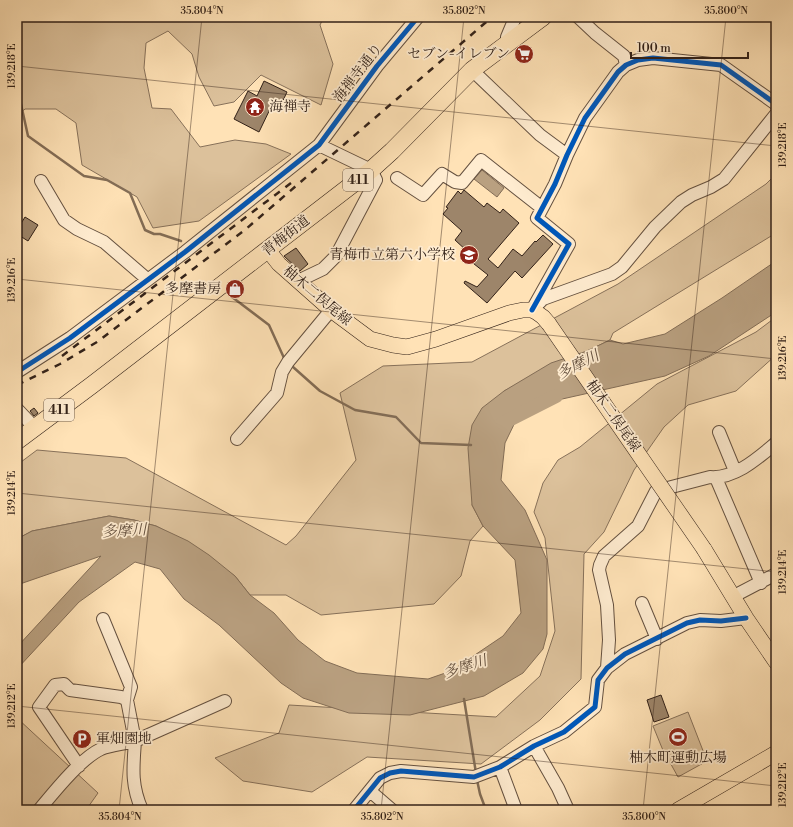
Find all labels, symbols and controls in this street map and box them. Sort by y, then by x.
text: 35.804°N [180,5,224,17]
text: 35.802°N [443,5,486,17]
text: 35.800°N [704,5,748,17]
scale bar [631,34,748,60]
street label: 海禅寺通り [329,40,387,106]
text: 100 m [637,41,671,56]
supermarket icon: セブン-イレブン [513,43,535,65]
text: 139.218°E [6,44,18,88]
place label: セブン-イレブン [408,45,510,63]
temple icon: 海禅寺 [244,96,266,118]
place label: 海禅寺 [269,98,311,116]
text: 139.218°E [777,123,789,167]
road number: 411 [343,169,373,191]
street label: 青梅街道 [258,212,314,260]
school or university icon: 青梅市立第六小学校 [458,244,480,266]
place label: 青梅市立第六小学校 [329,246,455,264]
text: 139.216°E [6,258,18,302]
street label: 柚木二俣尾線 [279,262,355,330]
shop icon: 多摩書房 [224,278,246,300]
place label: 多摩書房 [165,280,221,298]
text: 139.216°E [777,336,789,380]
water label: 多摩川 [554,345,604,384]
street label: 柚木二俣尾線 [582,376,644,456]
road number: 411 [44,399,74,421]
text: 139.214°E [6,471,18,515]
water label: 多摩川 [101,520,149,542]
text: 139.214°E [777,550,789,594]
water label: 多摩川 [441,650,491,683]
text: 139.212°E [6,684,18,728]
sports icon: 柚木町運動広場 [667,726,689,748]
parking icon: 軍畑園地 [71,728,93,750]
place label: 軍畑園地 [96,730,152,748]
place label: 柚木町運動広場 [629,749,727,767]
text: 139.212°E [777,763,789,807]
text: 35.804°N [98,811,142,823]
text: 35.802°N [361,811,404,823]
text: 35.800°N [622,811,666,823]

